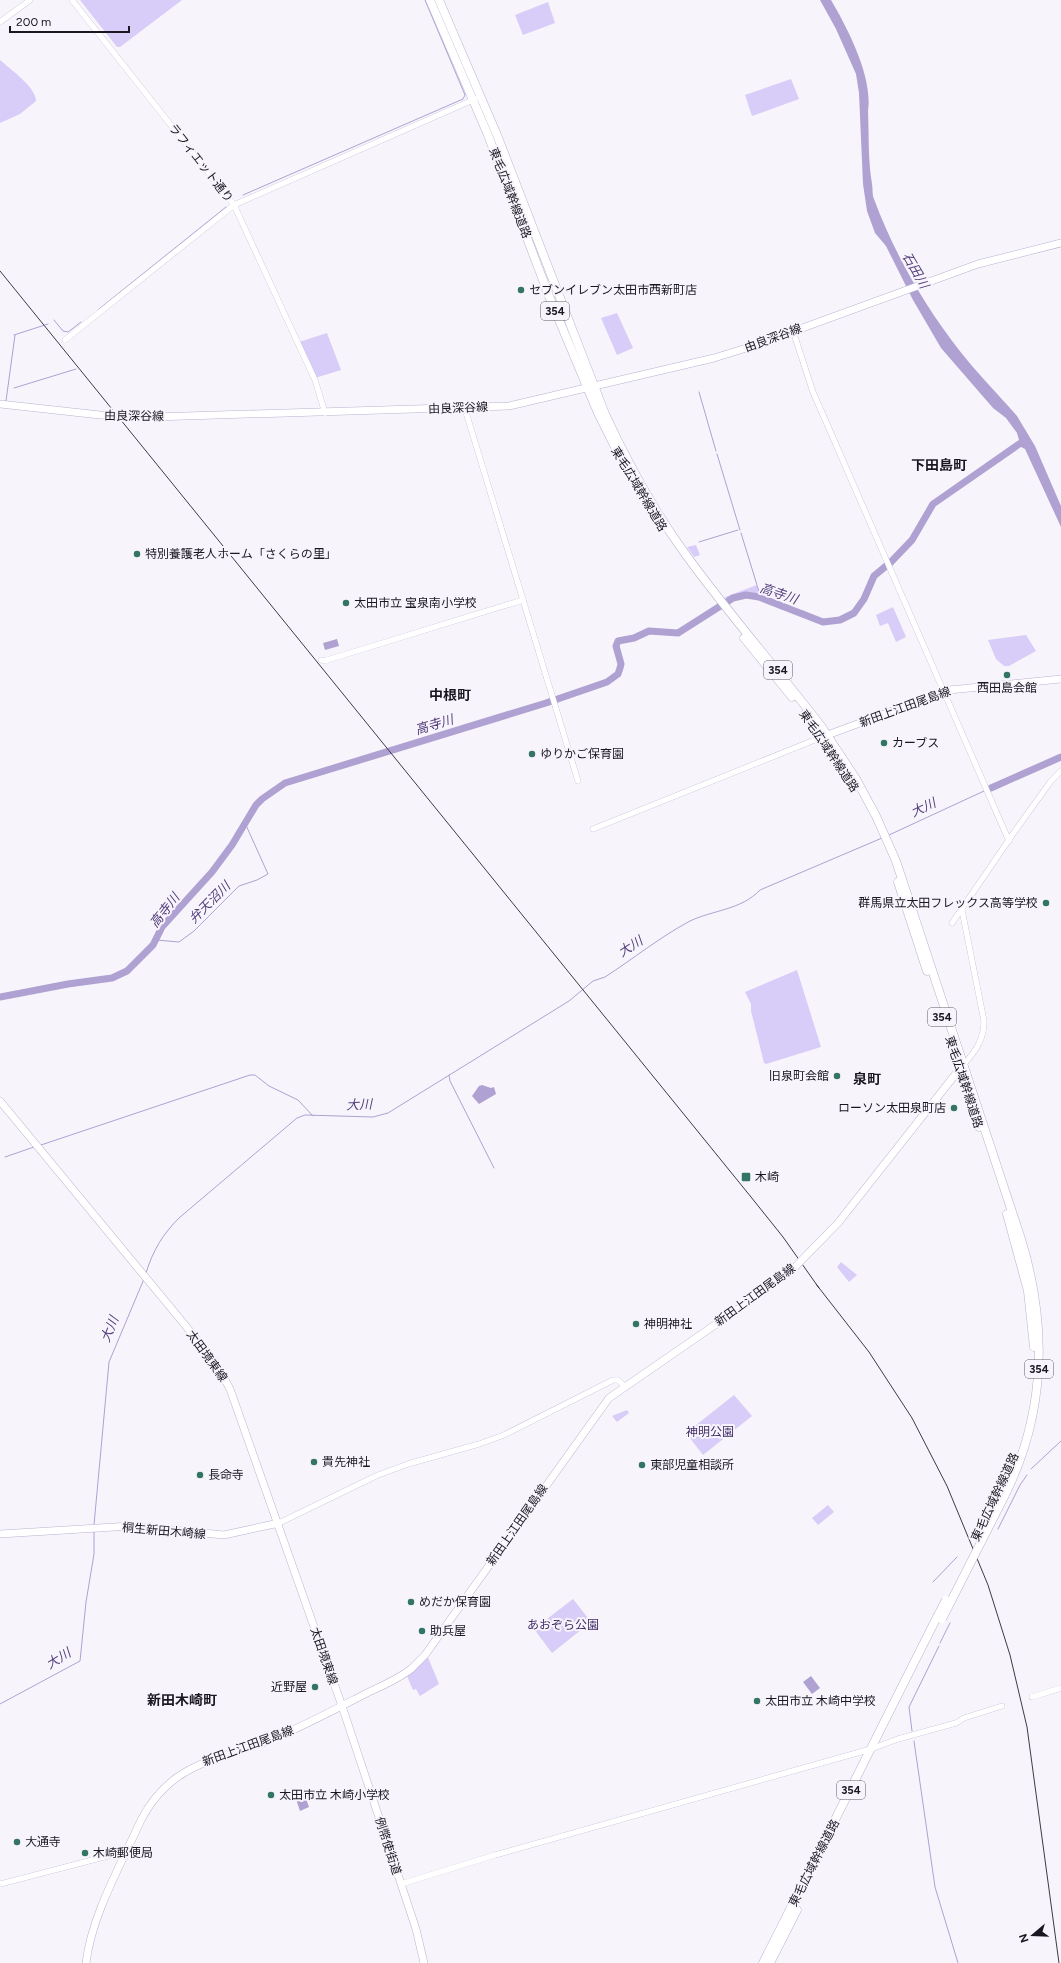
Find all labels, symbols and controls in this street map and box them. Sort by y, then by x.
scale bar [10,8,129,34]
text: 200 m [16,15,51,29]
street label: ラフィエット通り [166,121,236,205]
street label: 東毛広域幹線道路 [486,146,534,240]
water label: 石田川 [899,250,933,293]
place label: セブンイレブン太田市西新町店 [529,283,697,297]
marker: セブンイレブン太田市西新町店 [516,285,526,295]
road number: 354 [541,302,569,320]
street label: 由良深谷線 [742,321,804,355]
street label: 由良深谷線 [428,400,488,416]
street label: 由良深谷線 [104,408,164,424]
street label: 東毛広域幹線道路 [608,444,670,534]
district label: 下田島町 [911,457,967,474]
place label: 特別養護老人ホーム「さくらの里」 [145,547,337,561]
marker: 特別養護老人ホーム「さくらの里」 [132,549,142,559]
water label: 高寺川 [758,580,802,608]
place label: 太田市立 宝泉南小学校 [354,596,477,610]
marker: 太田市立 宝泉南小学校 [341,598,351,608]
road number: 354 [764,661,792,679]
marker: 西田島会館 [1002,670,1012,680]
place label: 西田島会館 [977,681,1037,695]
street label: 新田上江田尾島線 [857,684,953,730]
district label: 中根町 [429,687,471,704]
street label: 東毛広域幹線道路 [796,707,862,795]
water label: 高寺川 [413,711,457,737]
place label: カーブス [892,736,939,750]
marker: カーブス [879,738,889,748]
place label: ゆりかご保育園 [540,747,624,761]
marker: ゆりかご保育園 [527,749,537,759]
water label: 大川 [908,794,940,820]
water label: 弁天沼川 [186,877,234,926]
water label: 高寺川 [146,889,184,930]
place label: 群馬県立太田フレックス高等学校 [858,896,1038,910]
marker: 群馬県立太田フレックス高等学校 [1041,898,1051,908]
water label: 大川 [615,932,647,960]
road number: 354 [928,1008,956,1026]
street label: 東毛広域幹線道路 [943,1034,985,1130]
place label: 旧泉町会館 [769,1069,829,1083]
marker: 旧泉町会館 [832,1071,842,1081]
district label: 泉町 [853,1071,881,1088]
water label: 大川 [346,1096,374,1112]
place label: ローソン太田泉町店 [838,1101,946,1115]
marker: ローソン太田泉町店 [949,1103,959,1113]
place label: 木崎 [755,1170,779,1184]
marker: 木崎 [740,1171,752,1183]
street label: 新田上江田尾島線 [712,1261,798,1329]
water label: 大川 [98,1312,122,1344]
place label: 神明神社 [644,1317,692,1331]
marker: 神明神社 [631,1319,641,1329]
street label: 太田境東線 [184,1328,230,1384]
road number: 354 [1025,1360,1053,1378]
park label: 神明公園 [686,1425,734,1439]
street label: 東毛広域幹線道路 [968,1451,1022,1543]
place label: 貴先神社 [322,1455,370,1469]
marker: 貴先神社 [309,1457,319,1467]
place label: 東部児童相談所 [650,1458,734,1472]
marker: 東部児童相談所 [637,1460,647,1470]
place label: 長命寺 [208,1468,244,1482]
marker: 長命寺 [195,1470,205,1480]
street label: 新田上江田尾島線 [484,1482,550,1568]
street label: 桐生新田木崎線 [122,1520,206,1542]
place label: めだか保育園 [419,1595,491,1609]
marker: めだか保育園 [406,1597,416,1607]
park label: あおぞら公園 [527,1618,599,1632]
place label: 助兵屋 [430,1624,466,1638]
street label: 太田境東線 [308,1625,340,1687]
marker: 助兵屋 [417,1626,427,1636]
water label: 大川 [43,1644,75,1672]
place label: 近野屋 [271,1680,307,1694]
marker: 近野屋 [310,1682,320,1692]
district label: 新田木崎町 [147,1692,217,1709]
place label: 太田市立 木崎中学校 [765,1694,876,1708]
marker: 太田市立 木崎中学校 [752,1696,762,1706]
street label: 新田上江田尾島線 [200,1723,296,1769]
road number: 354 [837,1781,865,1799]
place label: 太田市立 木崎小学校 [279,1788,390,1802]
marker: 太田市立 木崎小学校 [266,1790,276,1800]
street label: 例幣使街道 [372,1815,404,1877]
street label: 東毛広域幹線道路 [786,1817,842,1909]
place label: 大通寺 [25,1835,61,1849]
marker: 大通寺 [12,1837,22,1847]
place label: 木崎郵便局 [93,1846,153,1860]
marker: 木崎郵便局 [80,1848,90,1858]
north arrow [1013,1915,1053,1955]
text: N [1016,1932,1032,1944]

